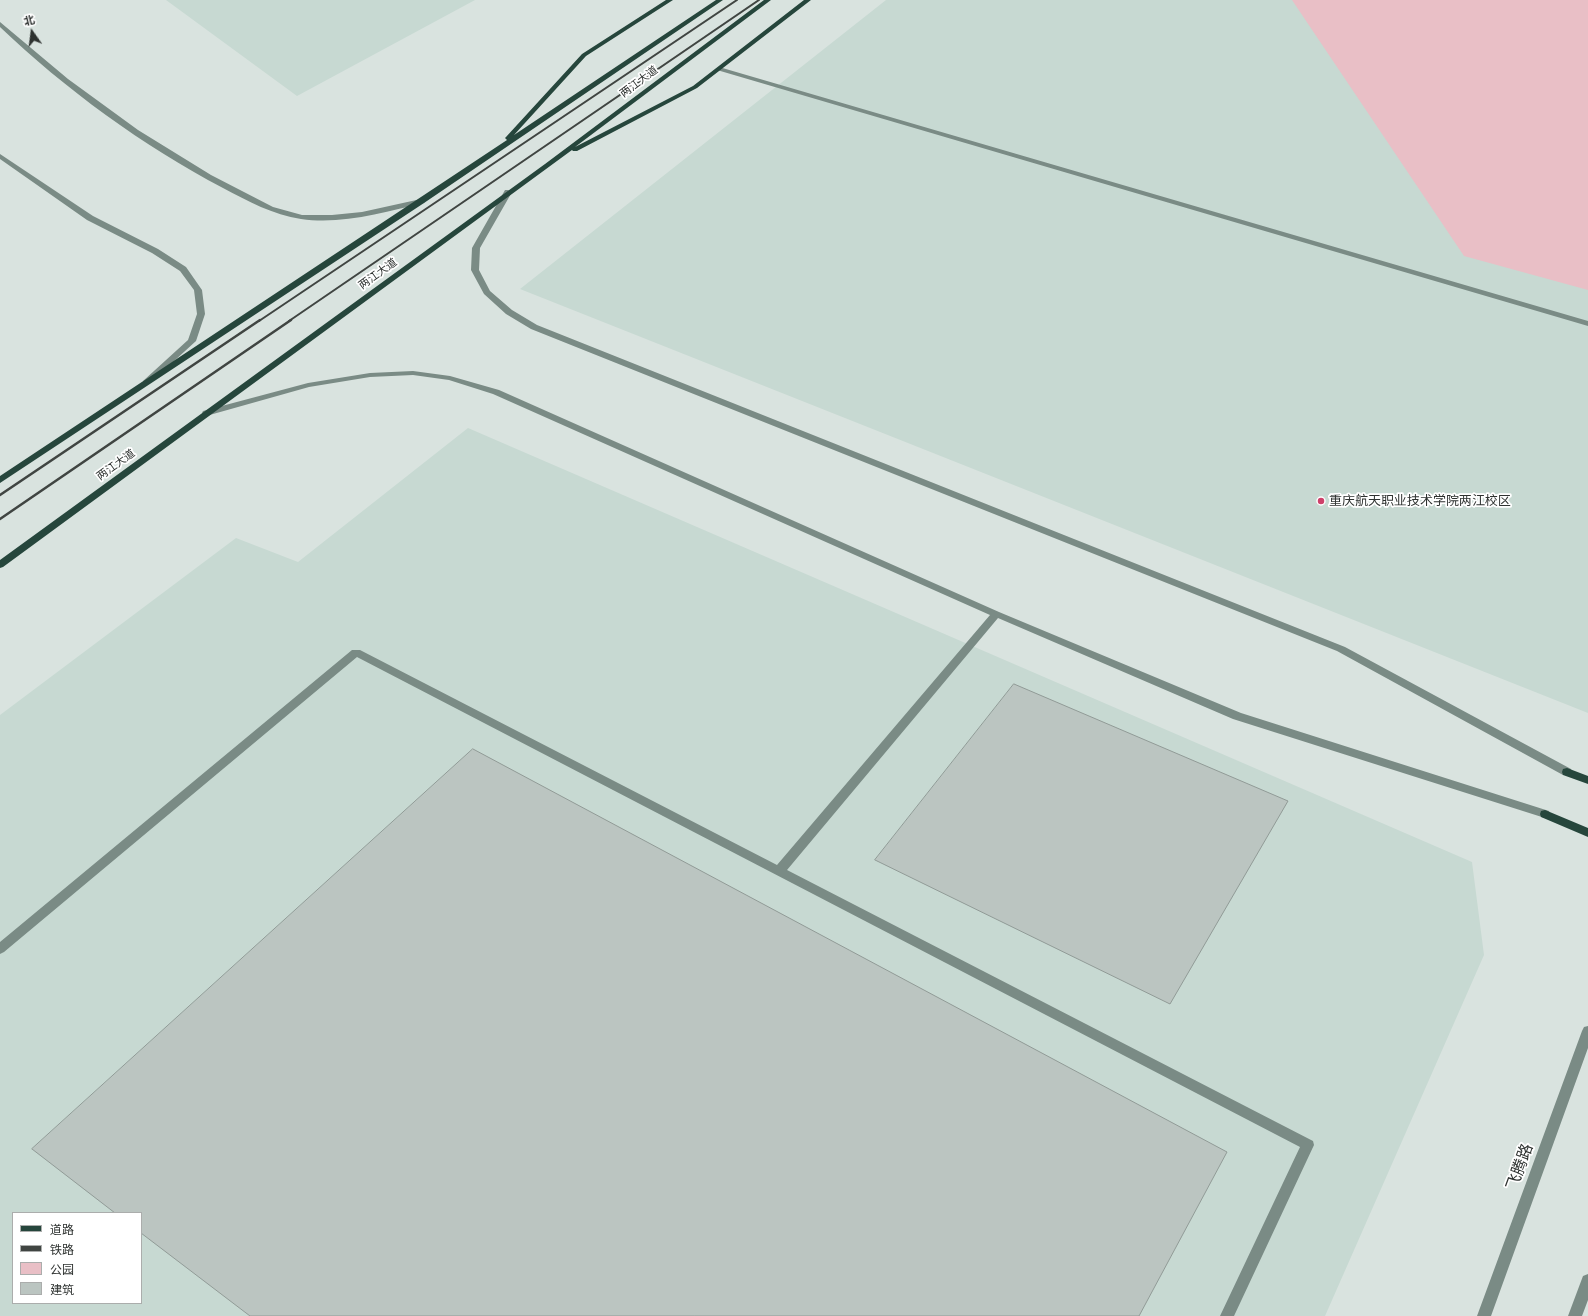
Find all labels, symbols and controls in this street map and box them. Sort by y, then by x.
north arrow [12,12,52,52]
text: 北 [22,12,36,28]
street label: 两江大道 [617,63,661,101]
street label: 两江大道 [356,256,400,292]
street label: 两江大道 [94,447,138,483]
place label: 重庆航天职业技术学院两江校区 [1329,493,1511,509]
marker: 重庆航天职业技术学院两江校区 [1316,496,1326,506]
street label: 飞腾路 [1503,1141,1537,1193]
legend [12,1212,142,1304]
text: 道路 [50,1222,74,1237]
text: 铁路 [50,1242,74,1257]
text: 公园 [50,1262,74,1277]
text: 建筑 [50,1282,74,1297]

